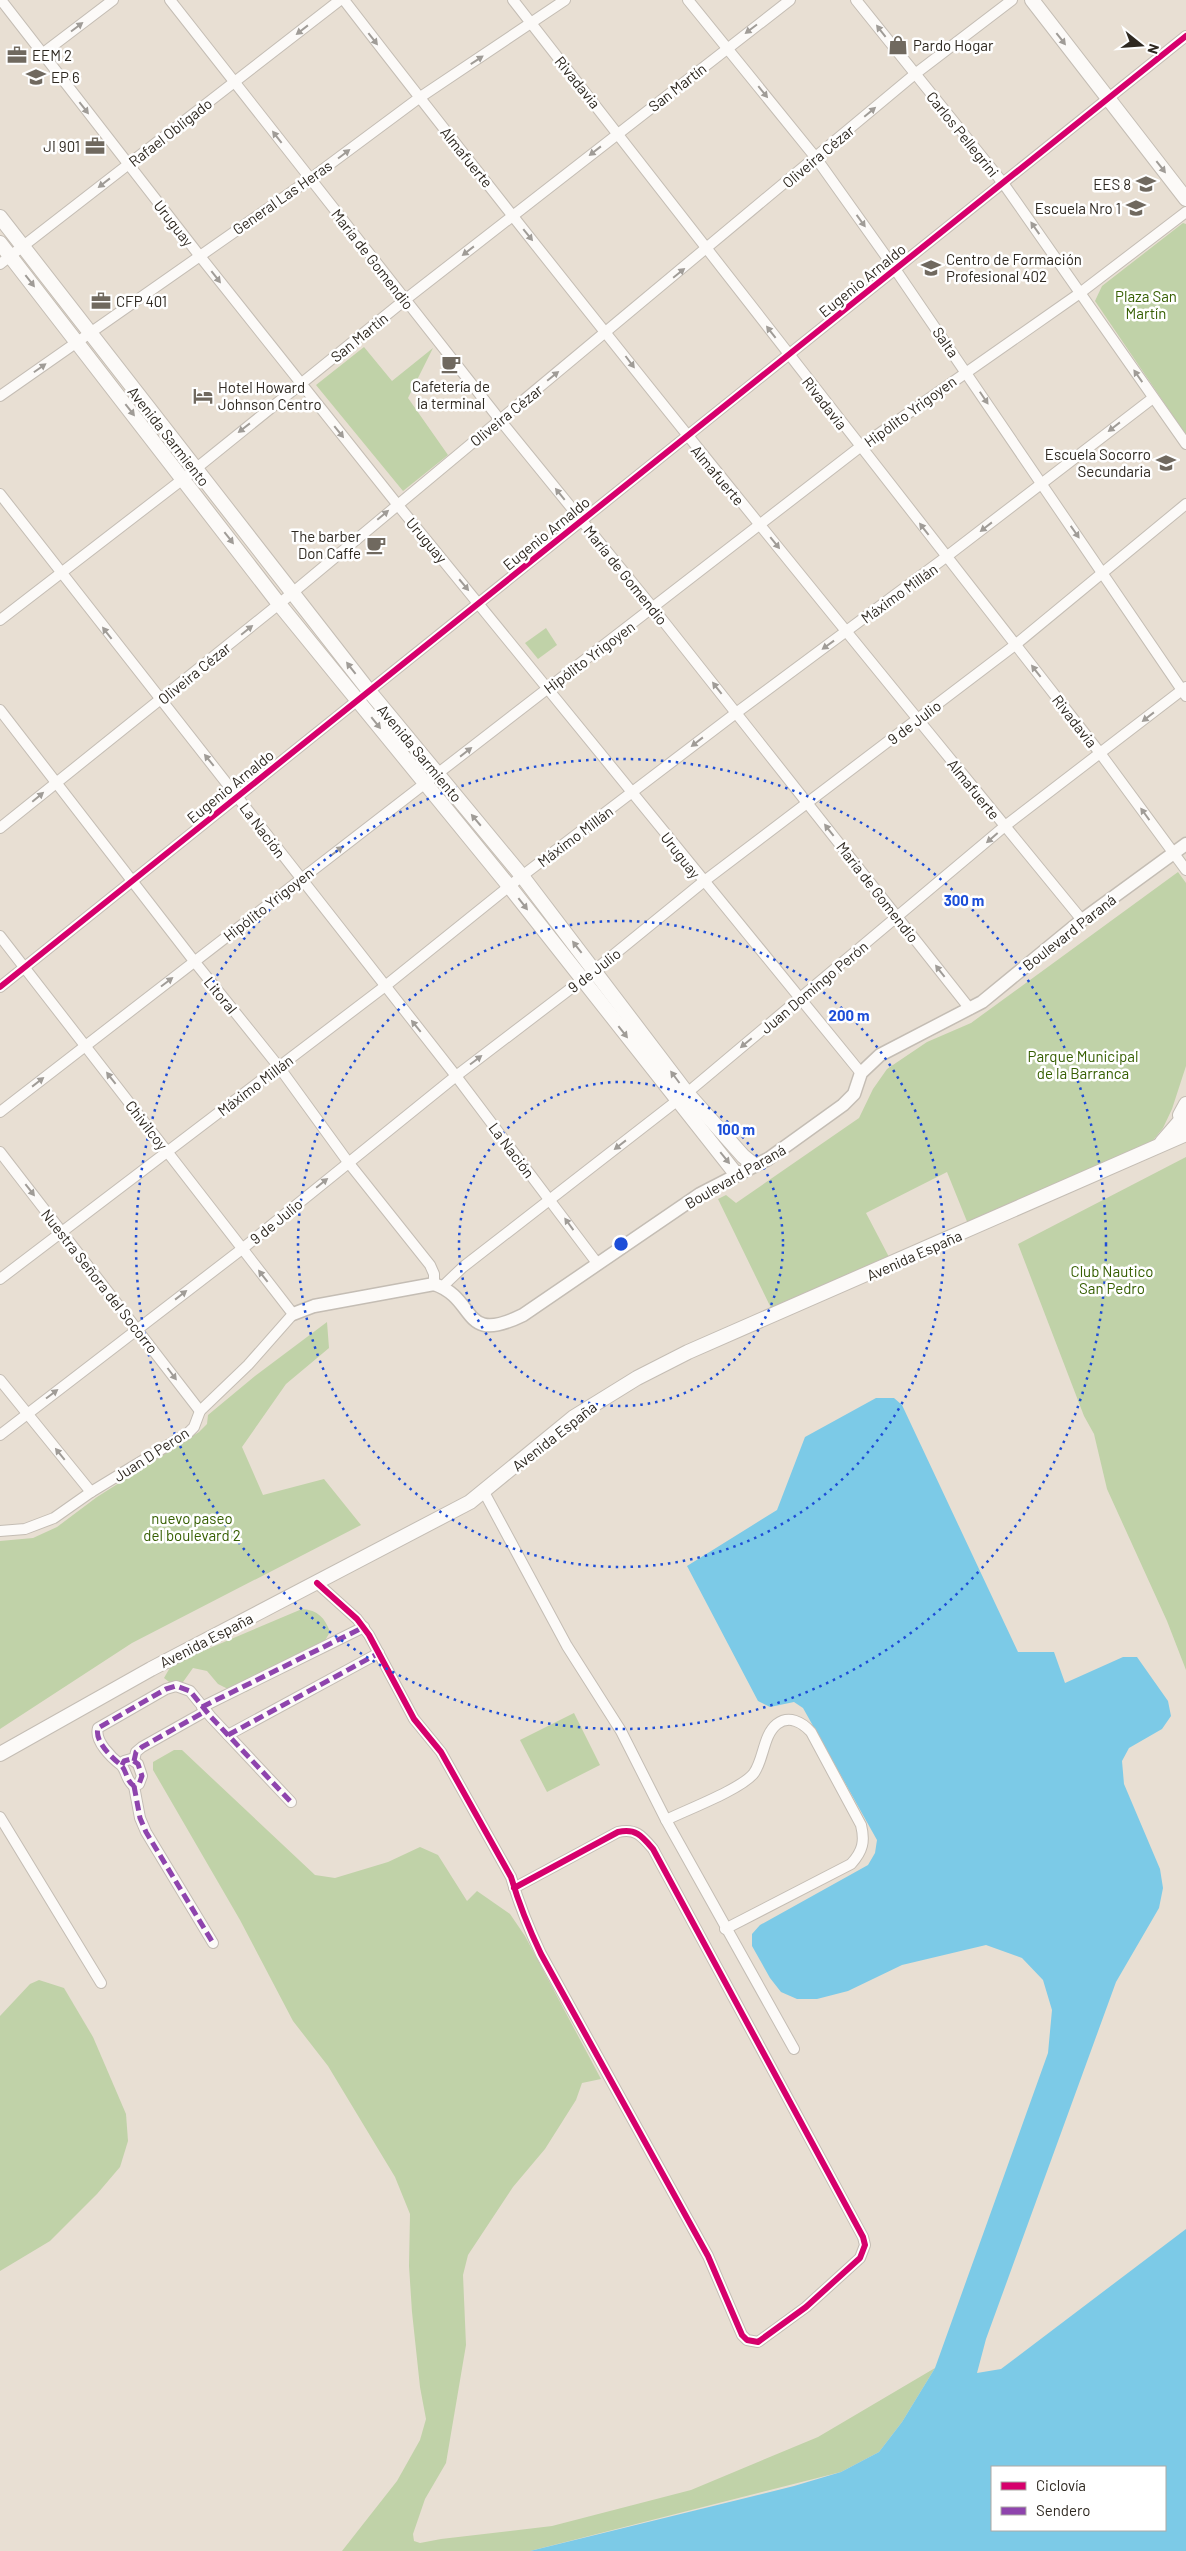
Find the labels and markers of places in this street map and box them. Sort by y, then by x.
shop icon: Pardo Hogar [887,34,909,56]
place label: Pardo Hogar [913,36,994,54]
office icon: EEM 2 [6,44,28,66]
place label: EEM 2 [32,46,72,64]
school or university icon: EP 6 [25,66,47,88]
place label: EP 6 [51,68,80,86]
office icon: JI 901 [84,135,106,157]
place label: JI 901 [43,137,80,155]
school or university icon: EES 8 [1135,173,1157,195]
place label: EES 8 [1093,175,1131,193]
school or university icon: Escuela Nro 1 [1125,197,1147,219]
place label: Escuela Nro 1 [1035,199,1121,217]
place label: Centro de Formación Profesional 402 [946,250,1082,285]
school or university icon: Centro de Formación Profesional 402 [920,257,942,279]
office icon: CFP 401 [90,290,112,312]
place label: CFP 401 [116,292,167,310]
cafe icon: Cafetería de la terminal [440,353,462,375]
place label: Cafetería de la terminal [412,377,490,412]
place label: Hotel Howard Johnson Centro [218,378,322,413]
hotel icon: Hotel Howard Johnson Centro [192,385,214,407]
place label: Escuela Socorro Secundaria [1045,445,1151,480]
school or university icon: Escuela Socorro Secundaria [1155,452,1177,474]
place label: The barber Don Caffe [291,527,362,562]
cafe icon: The barber Don Caffe [365,534,387,556]
centre of rings [612,1235,630,1253]

